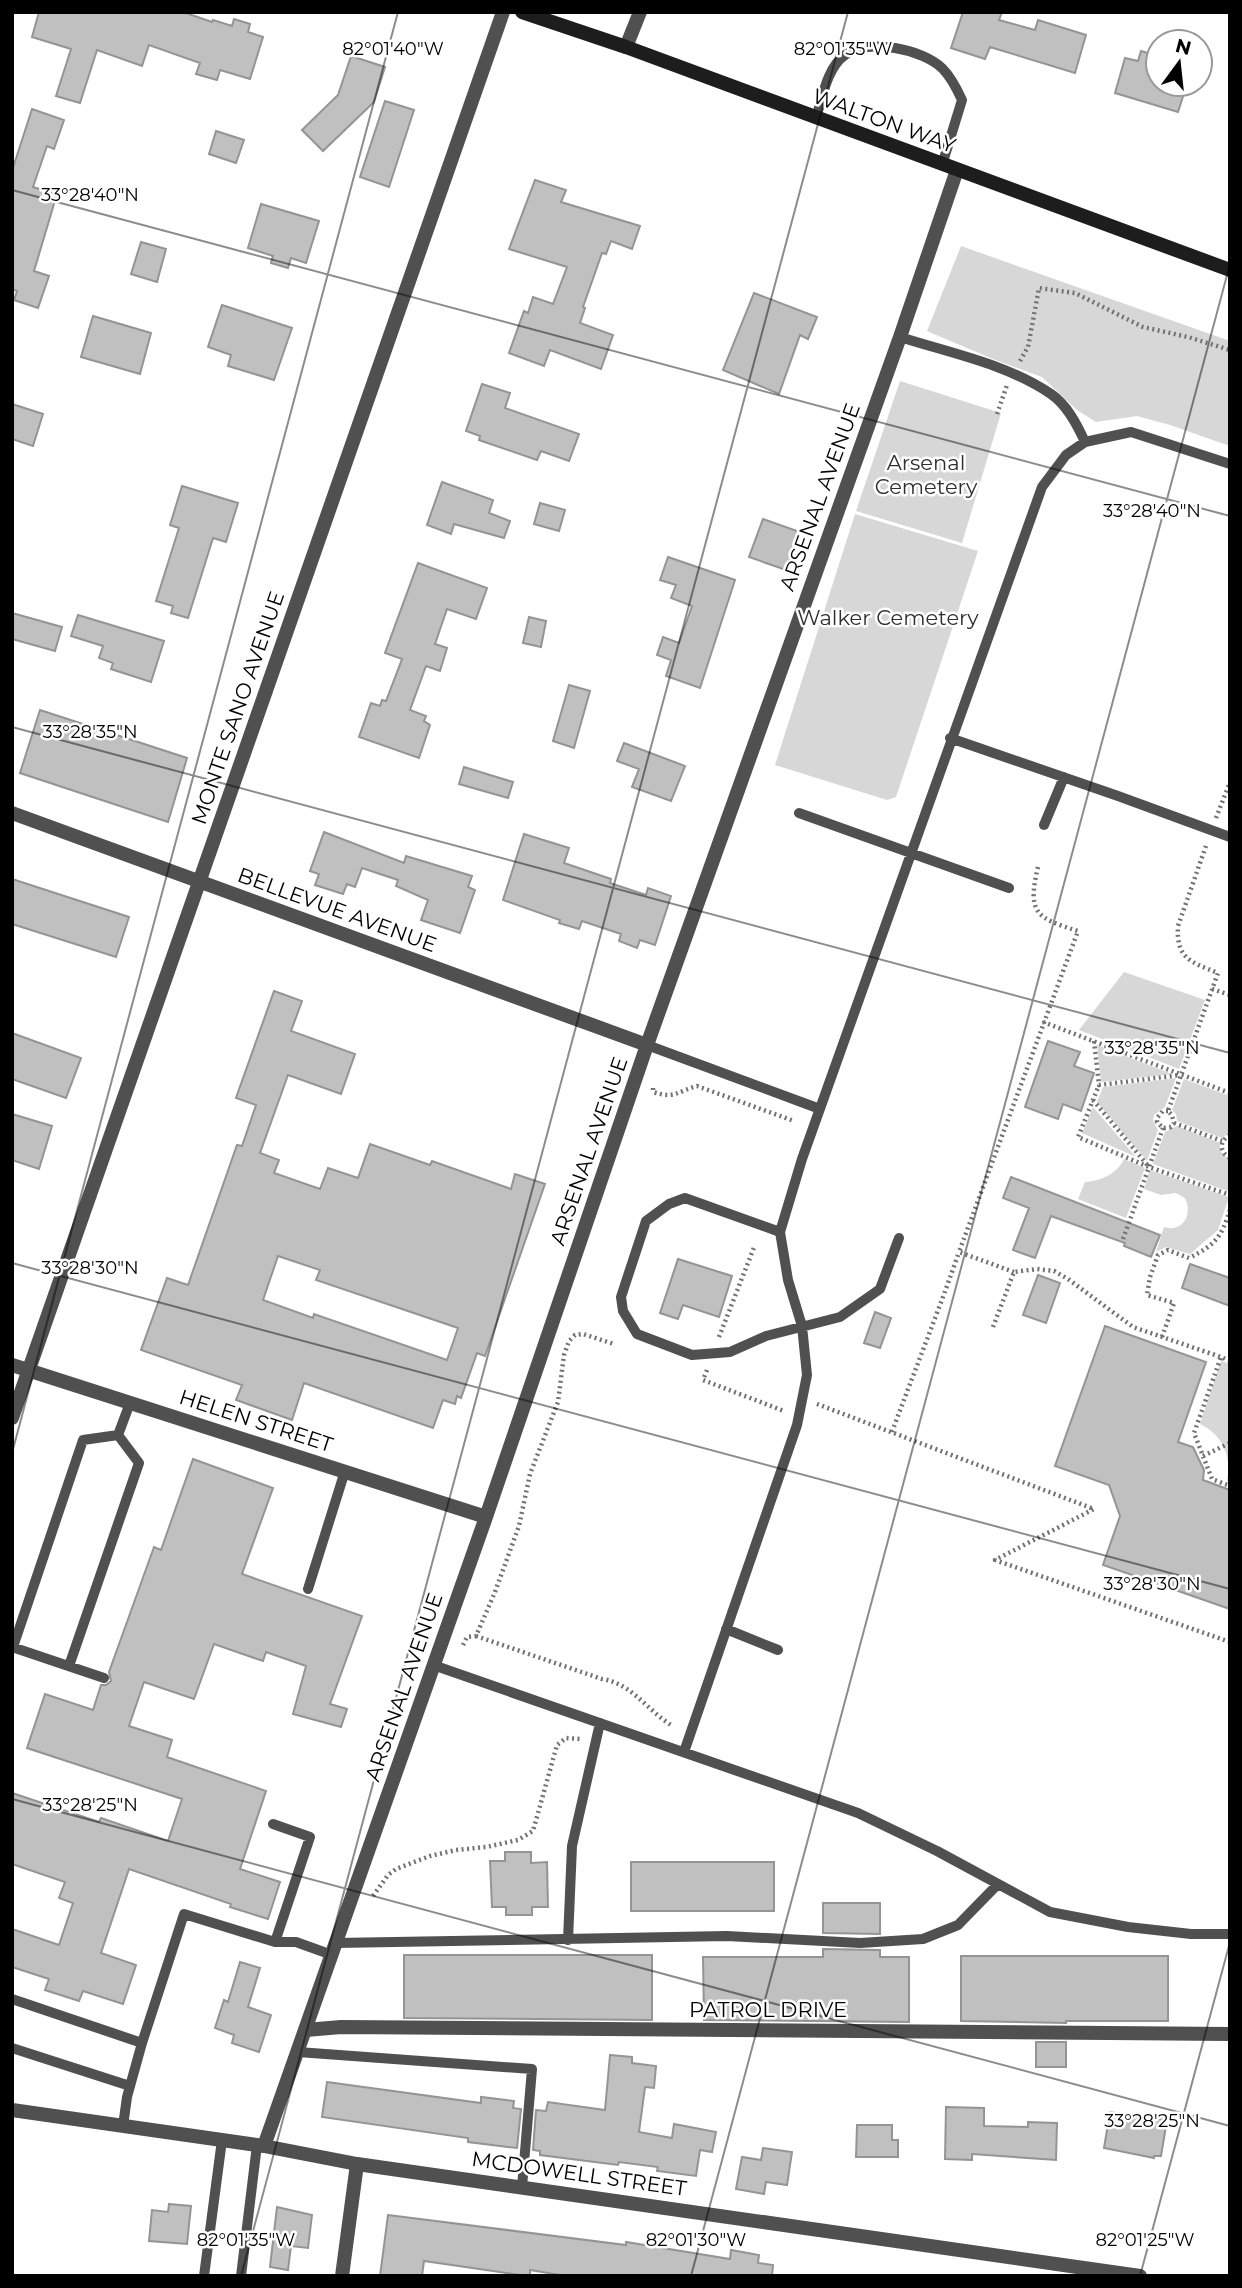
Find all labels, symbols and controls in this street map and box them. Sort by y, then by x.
north arrow [1144,28,1214,98]
text: N [1173,34,1194,60]
text: 82°01'40"W [342,38,444,60]
text: 82°01'35"W [794,38,892,60]
street label: WALTON WAY [809,83,960,158]
text: 33°28'40"N [41,184,139,206]
street label: ARSENAL AVENUE [774,400,865,594]
park label: Arsenal Cemetery [875,450,978,499]
text: 33°28'40"N [1103,500,1201,522]
street label: MONTE SANO AVENUE [186,588,289,828]
park label: Walker Cemetery [797,605,979,630]
text: 33°28'35"N [42,721,138,743]
street label: BELLEVUE AVENUE [234,862,440,957]
text: 33°28'35"N [1104,1037,1200,1059]
street label: ARSENAL AVENUE [545,1053,633,1248]
text: 33°28'30"N [41,1257,139,1279]
street label: HELEN STREET [176,1384,336,1457]
text: 33°28'30"N [1103,1573,1201,1595]
street label: ARSENAL AVENUE [360,1589,448,1784]
text: 33°28'25"N [42,1794,138,1816]
street label: PATROL DRIVE [689,1997,847,2022]
text: 33°28'25"N [1104,2110,1200,2132]
street label: MCDOWELL STREET [470,2146,688,2201]
text: 82°01'35"W [197,2229,295,2251]
text: 82°01'30"W [646,2229,746,2251]
text: 82°01'25"W [1096,2229,1194,2251]

